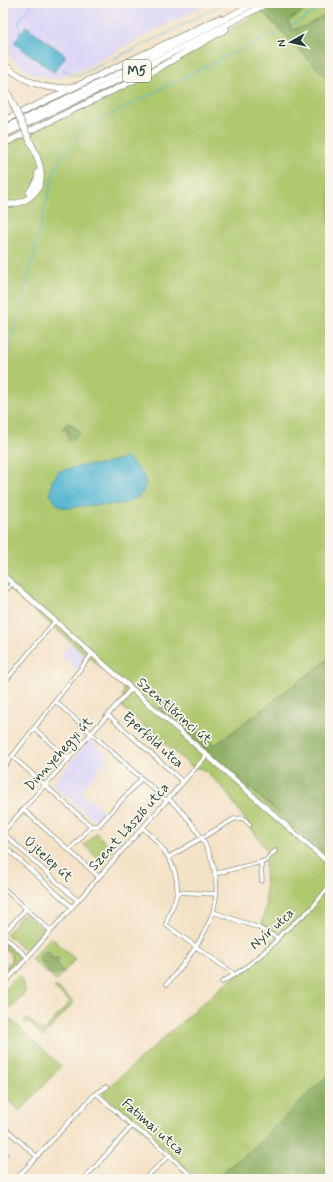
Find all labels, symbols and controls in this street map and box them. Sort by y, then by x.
north arrow [271,22,311,62]
text: N [275,39,290,48]
road number: M5 [123,60,151,82]
street label: Szentlőrinci út [133,673,216,749]
street label: Eperföld utca [119,708,187,772]
street label: Dinnyehegyi út [21,713,98,795]
street label: Szent László utca [85,779,174,875]
street label: Újtelep út [19,832,77,886]
street label: Nyír utca [246,904,298,954]
street label: Fatimai utca [118,1095,188,1159]

